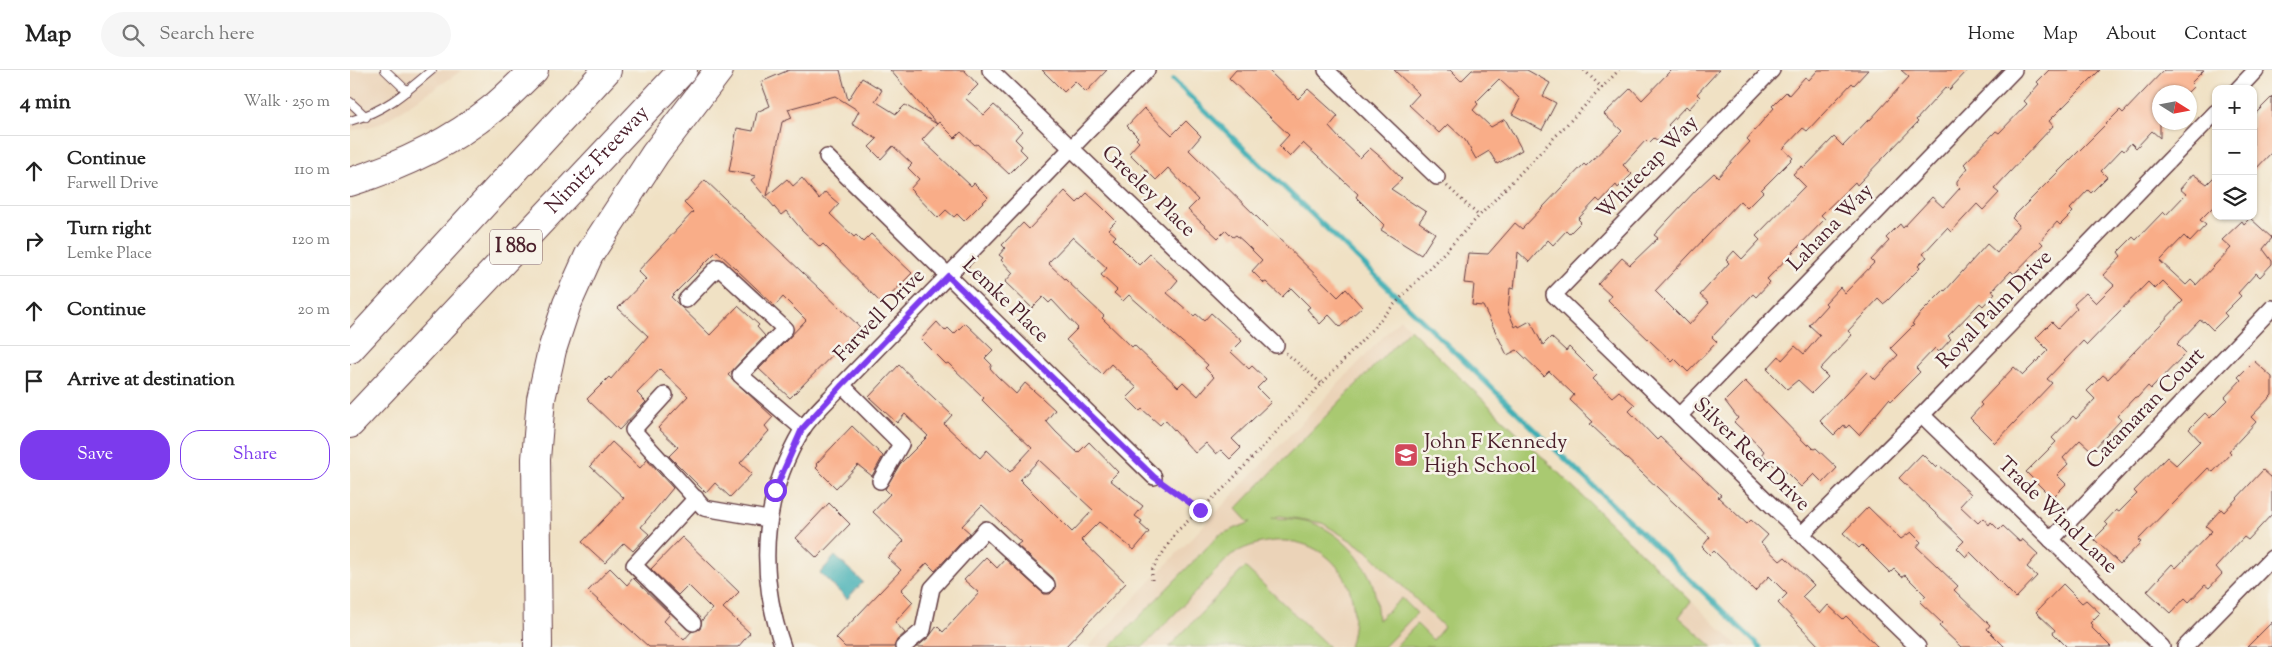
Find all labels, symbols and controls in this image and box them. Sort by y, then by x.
search box [101,12,451,57]
text: Map [25,18,71,52]
icon: search [119,21,147,49]
text: Search here [159,21,255,48]
text: Home [1968,22,2015,48]
text: Map [2043,22,2078,48]
text: About [2106,22,2156,48]
text: Contact [2184,22,2247,48]
north arrow [2152,85,2197,130]
map controls [2212,85,2257,220]
button: + [2212,85,2257,130]
text: 4 min [20,88,71,118]
text: Walk · 250 m [244,91,330,114]
street label: Nimitz Freeway [539,99,657,221]
street label: Whitecap Way [1590,108,1706,227]
button: − [2212,130,2257,175]
street label: Greeley Place [1094,139,1202,245]
text: Continue [67,146,146,173]
icon: ahead [20,157,48,185]
text: 110 m [294,159,330,182]
text: Farwell Drive [67,173,159,196]
button: layers [2212,175,2257,220]
street label: Lahana Way [1781,177,1881,279]
text: Turn right [67,216,151,243]
icon: right [20,227,48,255]
text: 120 m [292,229,330,252]
road number: I 880 [490,230,542,264]
text: Lemke Place [67,243,152,266]
street label: Royal Palm Drive [1930,244,2060,376]
street label: Lemke Place [954,251,1056,351]
street label: Farwell Drive [828,262,932,370]
icon: ahead [20,297,48,325]
text: Continue [67,297,146,324]
text: 20 m [297,299,330,322]
street label: Catamaran Court [2080,341,2212,477]
icon: arrive [20,367,48,395]
text: Arrive at destination [67,367,235,394]
street label: Silver Reef Drive [1686,391,1816,519]
place label: John F Kennedy High School [1423,428,1568,482]
button: Save [20,430,170,480]
button: Share [180,430,330,480]
school or university icon: John F Kennedy High School [1393,442,1419,468]
street label: Trade Wind Lane [1990,451,2124,581]
route start [764,479,787,502]
route end [1189,499,1212,522]

